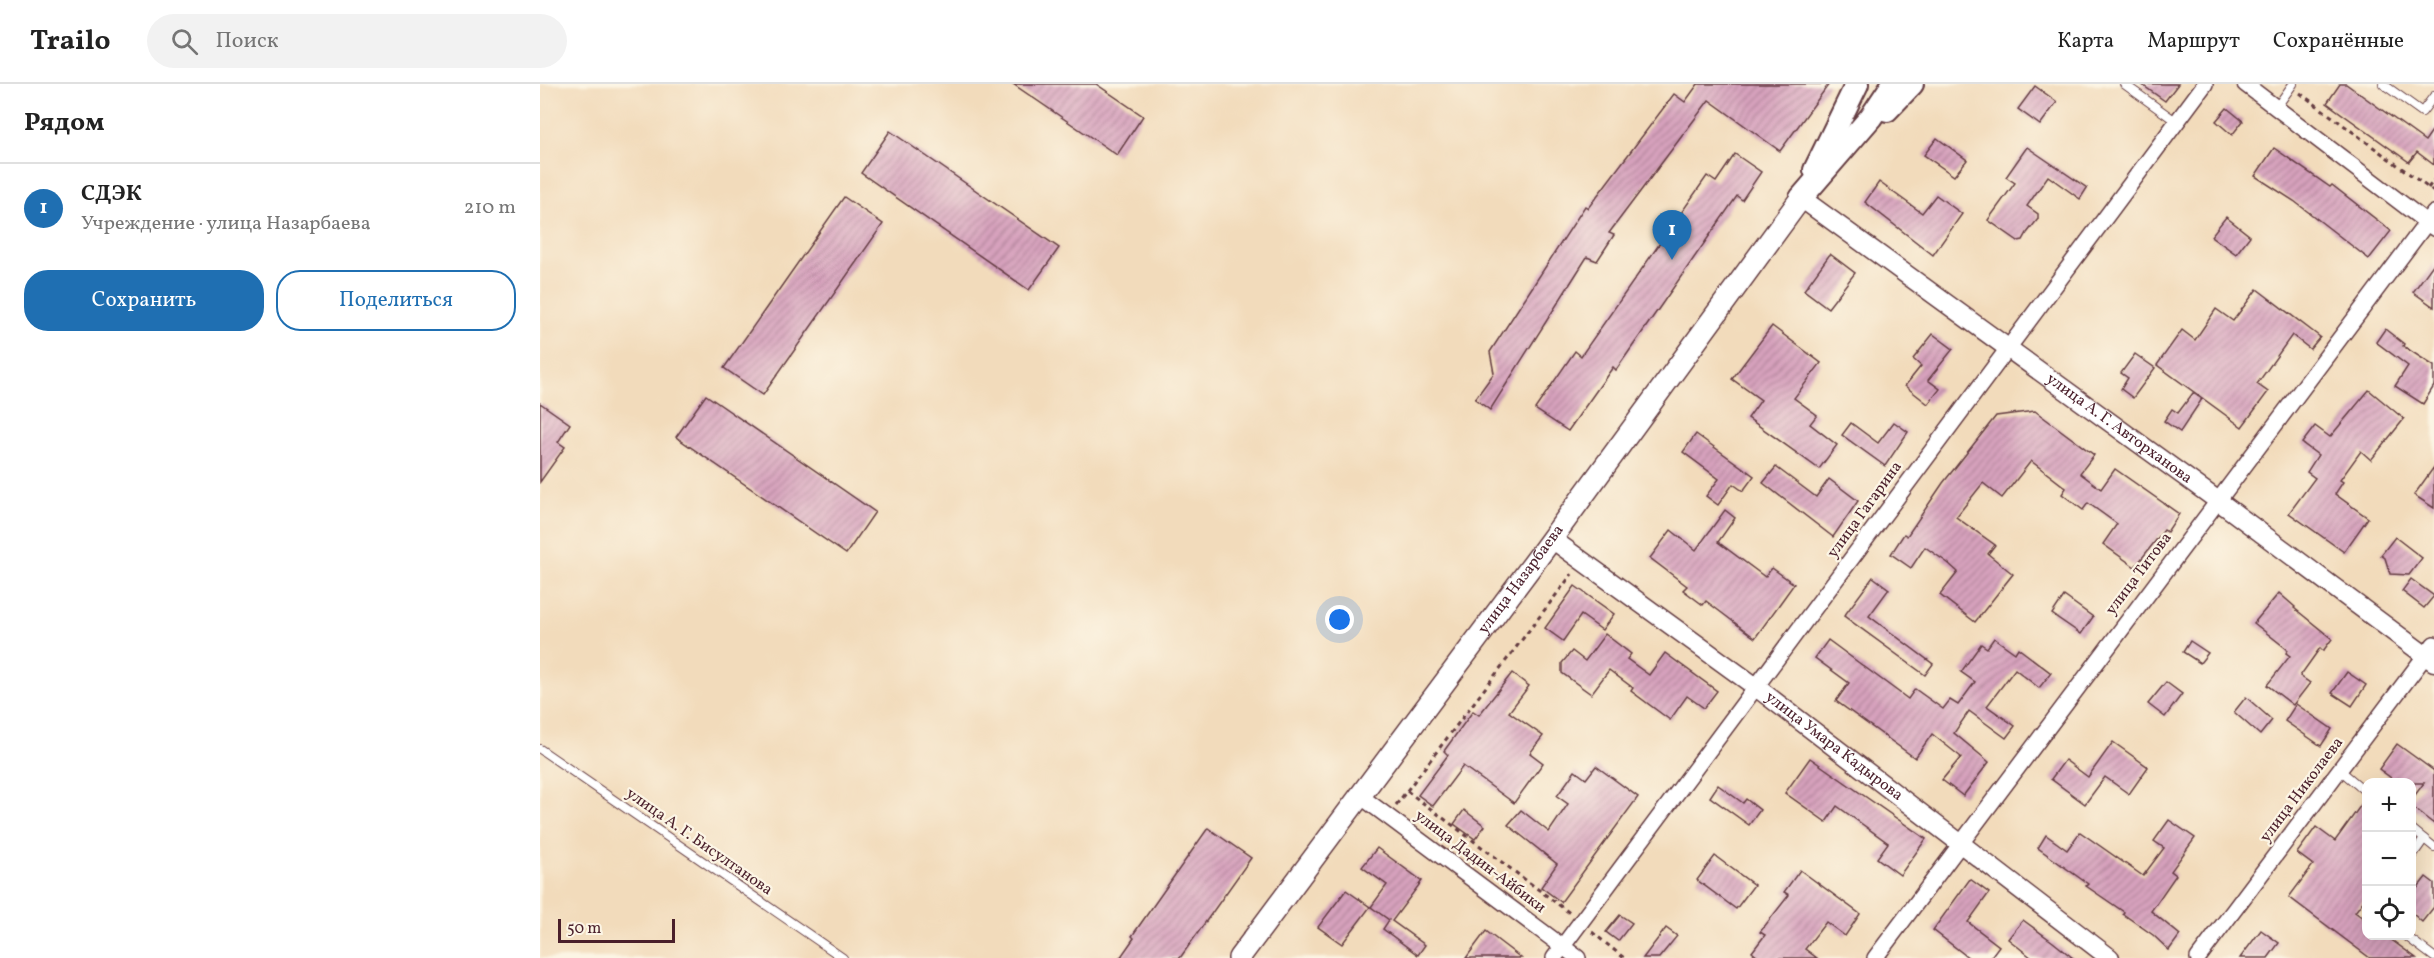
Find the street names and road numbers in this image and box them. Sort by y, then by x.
street label: улица А. Г. Авторханова [2042,368,2197,489]
street label: улица Гагарина [1822,457,1908,563]
street label: улица Назарбаева [1473,520,1569,639]
street label: улица Титова [2101,528,2177,620]
street label: улица Умара Кадырова [1760,687,1907,806]
street label: улица Николаева [2255,733,2349,847]
street label: улица А. Г. Бисултанова [621,783,777,901]
street label: улица Дадин-Айбики [1410,805,1550,919]

